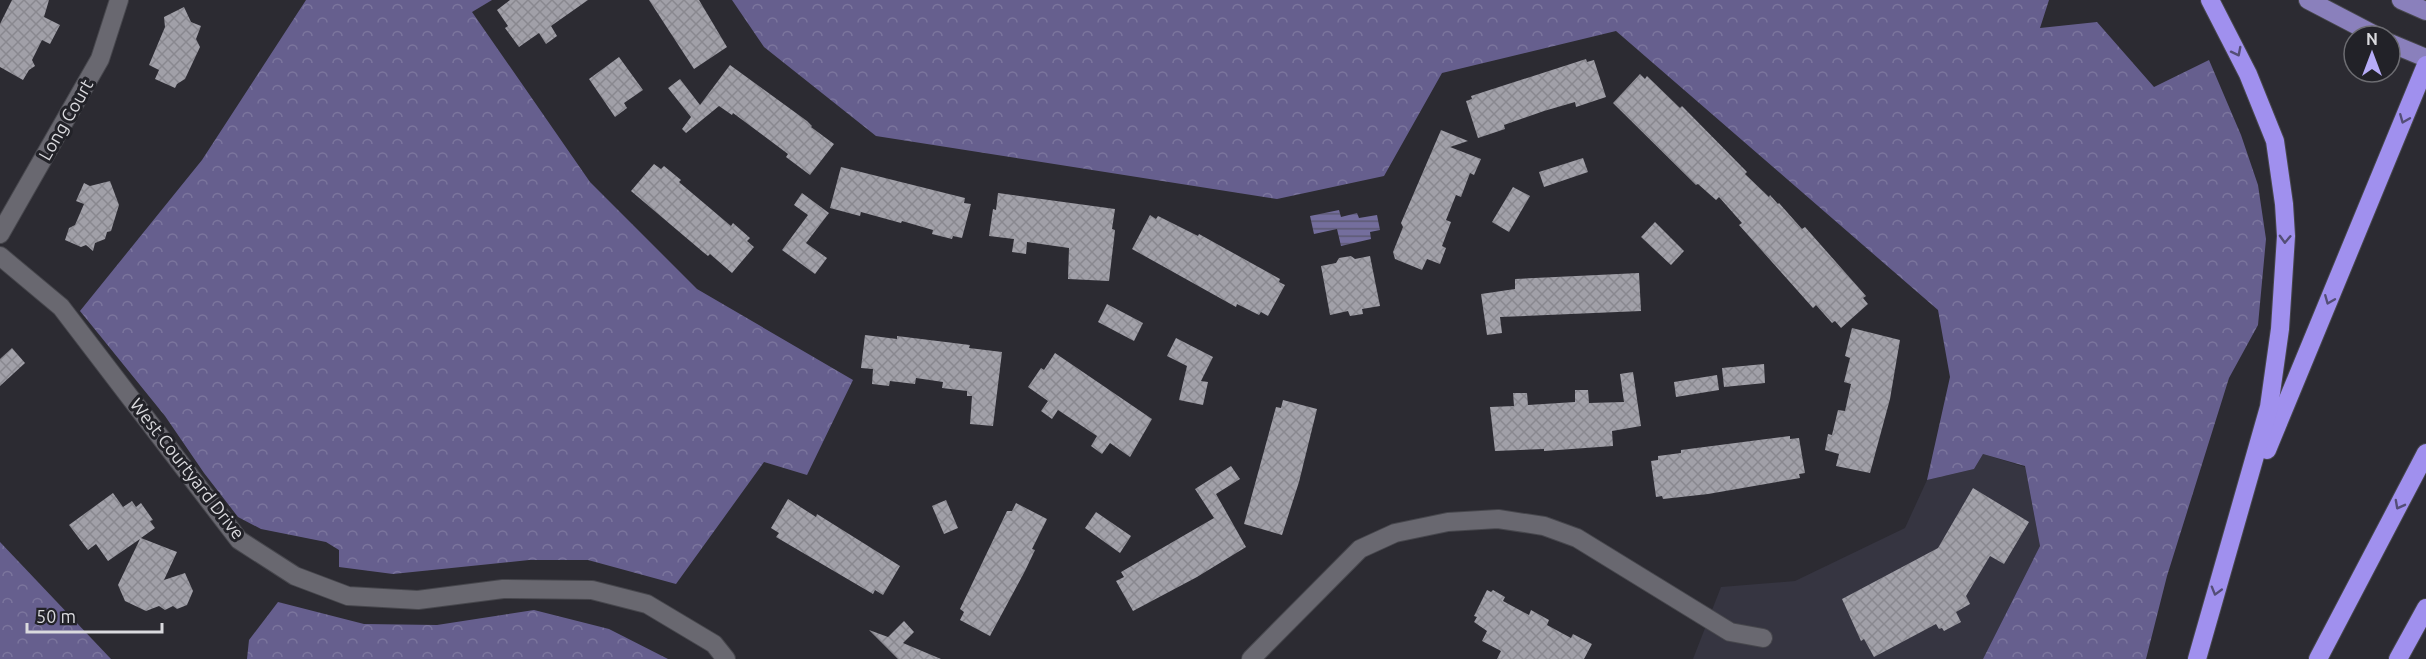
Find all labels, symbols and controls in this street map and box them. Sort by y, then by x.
north arrow [2342,24,2402,84]
text: N [2366,30,2378,48]
one-way arrow [2230,46,2241,56]
street label: Long Court [34,75,96,164]
one-way arrow [2399,113,2411,124]
one-way arrow [2279,234,2291,243]
one-way arrow [2324,293,2336,304]
street label: West Courtyard Drive [127,394,249,543]
one-way arrow [2395,498,2406,509]
one-way arrow [2211,585,2223,596]
scale bar [27,596,162,634]
text: 50 m [36,606,76,626]

